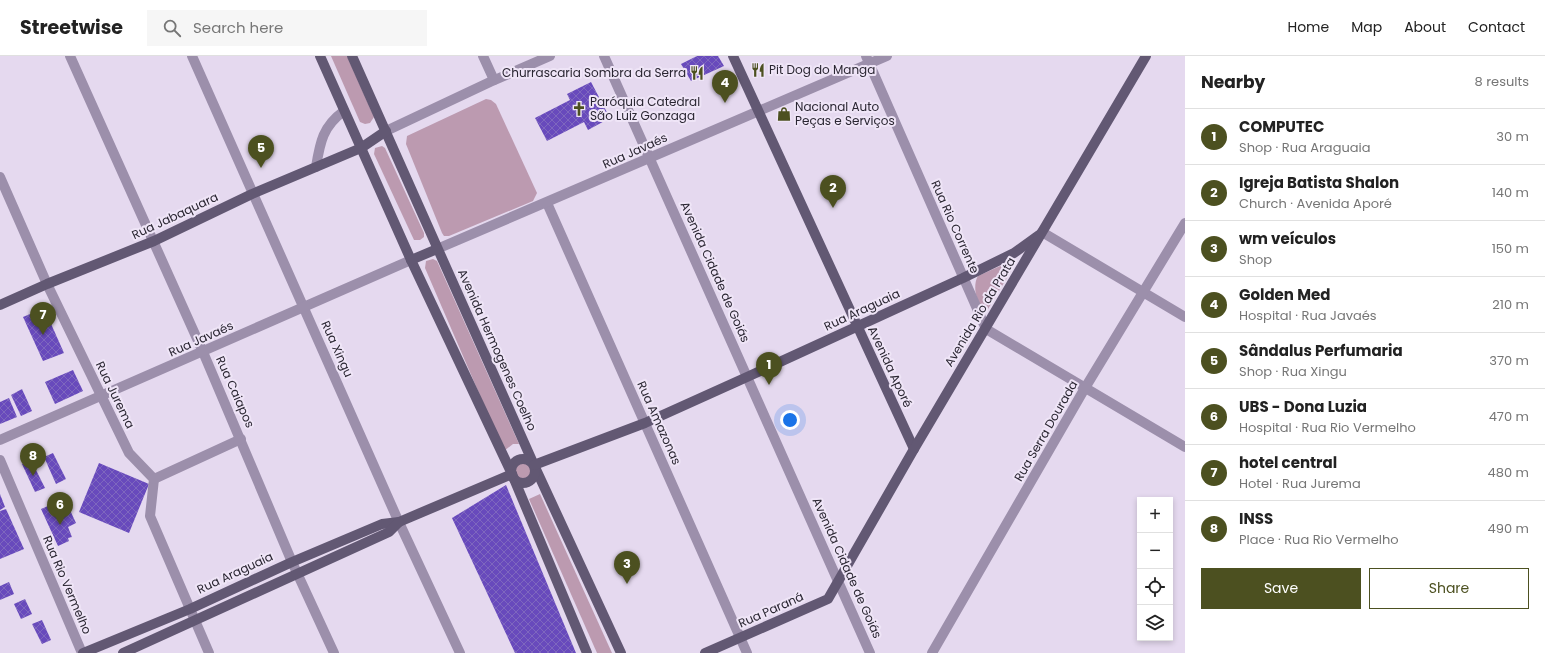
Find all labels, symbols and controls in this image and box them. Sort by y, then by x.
search box [147,10,427,46]
text: Streetwise [20,14,123,41]
icon: search [161,17,183,39]
text: Search here [193,17,283,38]
text: Home [1287,17,1329,37]
text: Map [1351,17,1382,37]
text: About [1404,17,1446,37]
text: Contact [1468,17,1525,37]
place label: Pit Dog do Manga [769,61,875,78]
restaurant icon: Pit Dog do Manga [750,62,766,78]
place label: Churrascaria Sombra da Serra [502,64,686,81]
restaurant icon: Churrascaria Sombra da Serra [689,65,705,81]
pin: 4 [712,70,738,103]
text: Nearby [1201,70,1265,94]
text: 8 results [1475,72,1529,91]
place label: Paróquia Catedral São Luiz Gonzaga [590,93,700,124]
place label: Nacional Auto Peças e Serviços [795,98,895,129]
church icon: Paróquia Catedral São Luiz Gonzaga [571,101,587,117]
shop icon: Nacional Auto Peças e Serviços [776,106,792,122]
text: COMPUTEC [1239,116,1324,137]
text: 1 [1212,127,1216,146]
text: 30 m [1496,127,1529,146]
street label: Rua Javaés [600,129,670,172]
pin: 5 [248,135,274,168]
text: Shop · Rua Araguaia [1239,138,1371,157]
text: Igreja Batista Shalon [1239,172,1399,193]
pin: 2 [820,175,846,208]
street label: Rua Rio Corrente [927,178,984,276]
text: 2 [1210,183,1218,202]
text: 140 m [1492,183,1529,202]
street label: Rua Jabaquara [129,188,221,243]
text: Church · Avenida Aporé [1239,194,1392,213]
street label: Avenida Cidade de Goiás [677,199,754,345]
text: wm veículos [1239,228,1336,249]
text: 3 [1210,239,1218,258]
text: 150 m [1492,239,1529,258]
text: Shop [1239,250,1272,269]
street label: Avenida Rio da Prata [940,254,1019,370]
street label: Avenida Hermogenes Coelho [454,266,541,434]
text: Golden Med [1239,284,1330,305]
street label: Rua Araguaia [821,285,903,335]
text: 4 [1210,295,1218,314]
text: 210 m [1492,295,1529,314]
pin: 7 [30,302,56,335]
text: Hospital · Rua Javaés [1239,306,1377,325]
street label: Rua Javaés [166,317,236,360]
street label: Rua Xingu [317,318,357,380]
street label: Avenida Aporé [864,323,917,410]
text: Sândalus Perfumaria [1239,340,1403,361]
text: 5 [1210,351,1218,370]
text: 370 m [1489,351,1529,370]
pin: 1 [756,352,782,385]
street label: Rua Caiapos [212,353,259,430]
street label: Rua Jurema [92,358,139,431]
text: Shop · Rua Xingu [1239,362,1347,381]
street label: Rua Serra Dourada [1010,377,1081,484]
street label: Rua Amazonas [633,378,686,467]
text: UBS - Dona Luzia [1239,396,1367,417]
text: 6 [1210,407,1218,426]
text: 470 m [1489,407,1529,426]
your location [780,410,800,430]
text: Hospital · Rua Rio Vermelho [1239,418,1416,437]
pin: 8 [20,443,46,476]
text: hotel central [1239,452,1337,473]
text: 7 [1211,463,1217,482]
text: 480 m [1488,463,1529,482]
text: Hotel · Rua Jurema [1239,474,1361,493]
pin: 6 [47,492,73,525]
street label: Avenida Cidade de Goiás [809,495,886,641]
map controls [1137,497,1173,641]
button: + [1137,497,1173,533]
text: INSS [1239,508,1273,529]
text: 8 [1210,519,1218,538]
text: 490 m [1488,519,1529,538]
text: Place · Rua Rio Vermelho [1239,530,1399,549]
street label: Rua Rio Vermelho [39,533,96,637]
button: − [1137,533,1173,569]
street label: Rua Araguaia [194,548,276,598]
pin: 3 [614,551,640,584]
button: Save [1201,568,1361,609]
button: Share [1369,568,1529,609]
button: locate [1137,569,1173,605]
street label: Rua Paraná [735,588,806,631]
button: layers [1137,605,1173,641]

